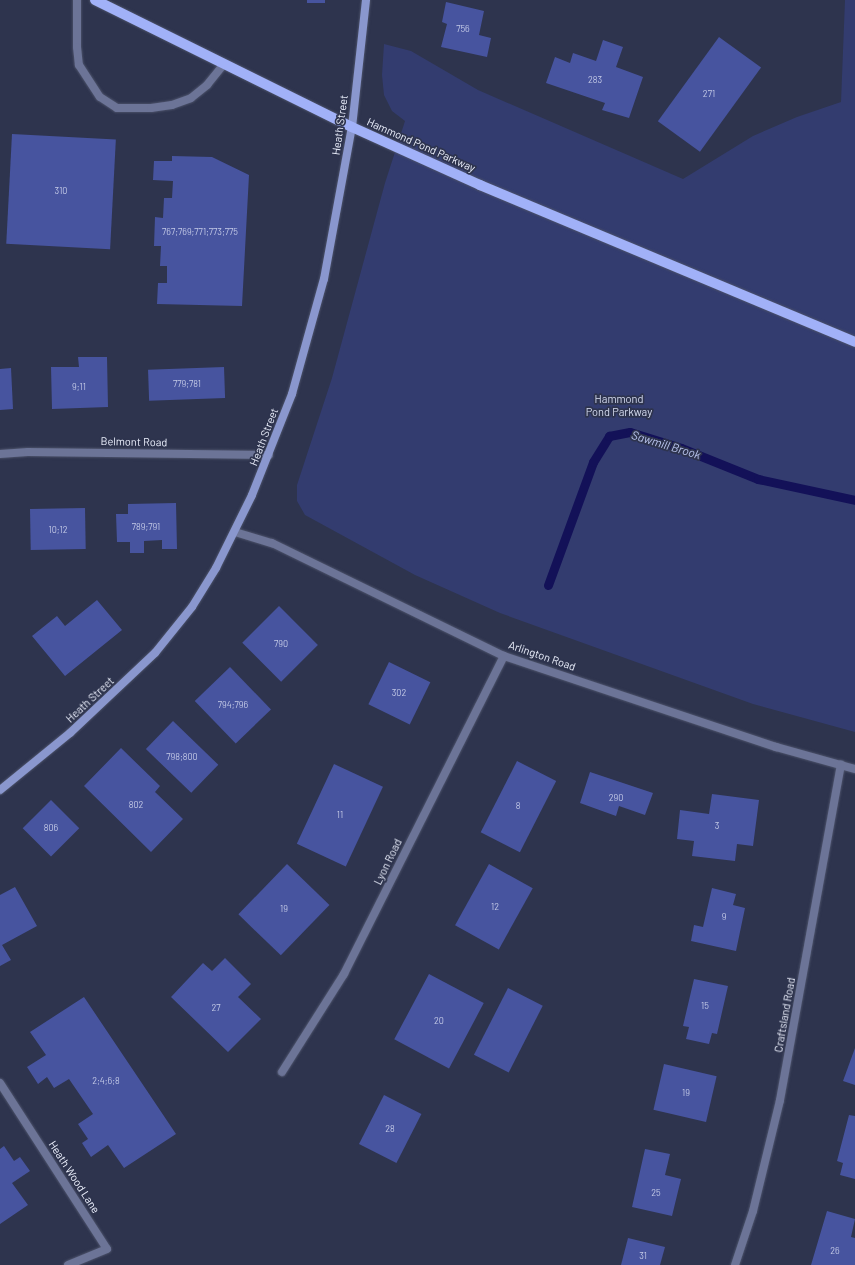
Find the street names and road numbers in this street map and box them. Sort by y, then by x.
street label: Heath Street [329,94,351,156]
street label: Hammond Pond Parkway [365,115,477,175]
street label: Heath Street [247,406,281,468]
street label: Belmont Road [101,435,167,449]
street label: Arlington Road [507,638,577,674]
street label: Heath Street [63,674,117,726]
street label: Lyon Road [371,837,405,887]
street label: Craftsland Road [772,976,798,1054]
street label: Heath Wood Lane [46,1138,102,1216]

